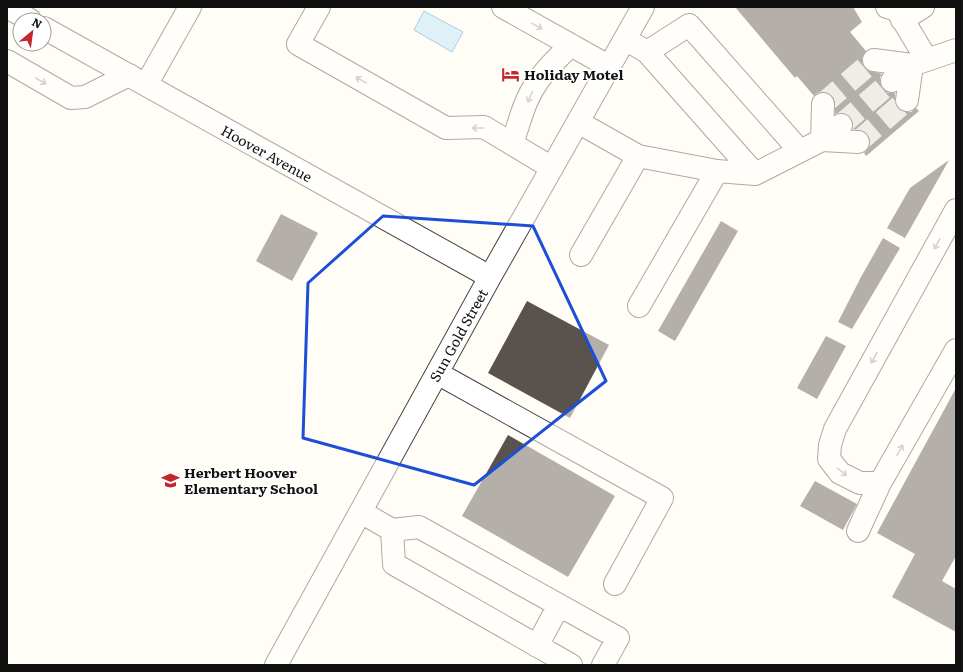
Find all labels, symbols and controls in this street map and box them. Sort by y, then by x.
north arrow [12,12,52,52]
text: N [29,13,45,32]
one-way arrow [531,22,543,30]
hotel icon: Holiday Motel [501,64,521,84]
place label: Holiday Motel [524,64,624,84]
one-way arrow [355,76,367,83]
one-way arrow [35,77,47,85]
one-way arrow [525,90,533,102]
street label: Hoover Avenue [218,120,316,186]
one-way arrow [472,124,485,132]
one-way arrow [933,238,941,250]
street label: Sun Gold Street [424,285,492,385]
one-way arrow [870,352,878,364]
one-way arrow [896,444,904,456]
place label: Herbert Hoover Elementary School [184,462,318,498]
one-way arrow [836,468,847,476]
school or university icon: Herbert Hoover Elementary School [161,470,181,490]

